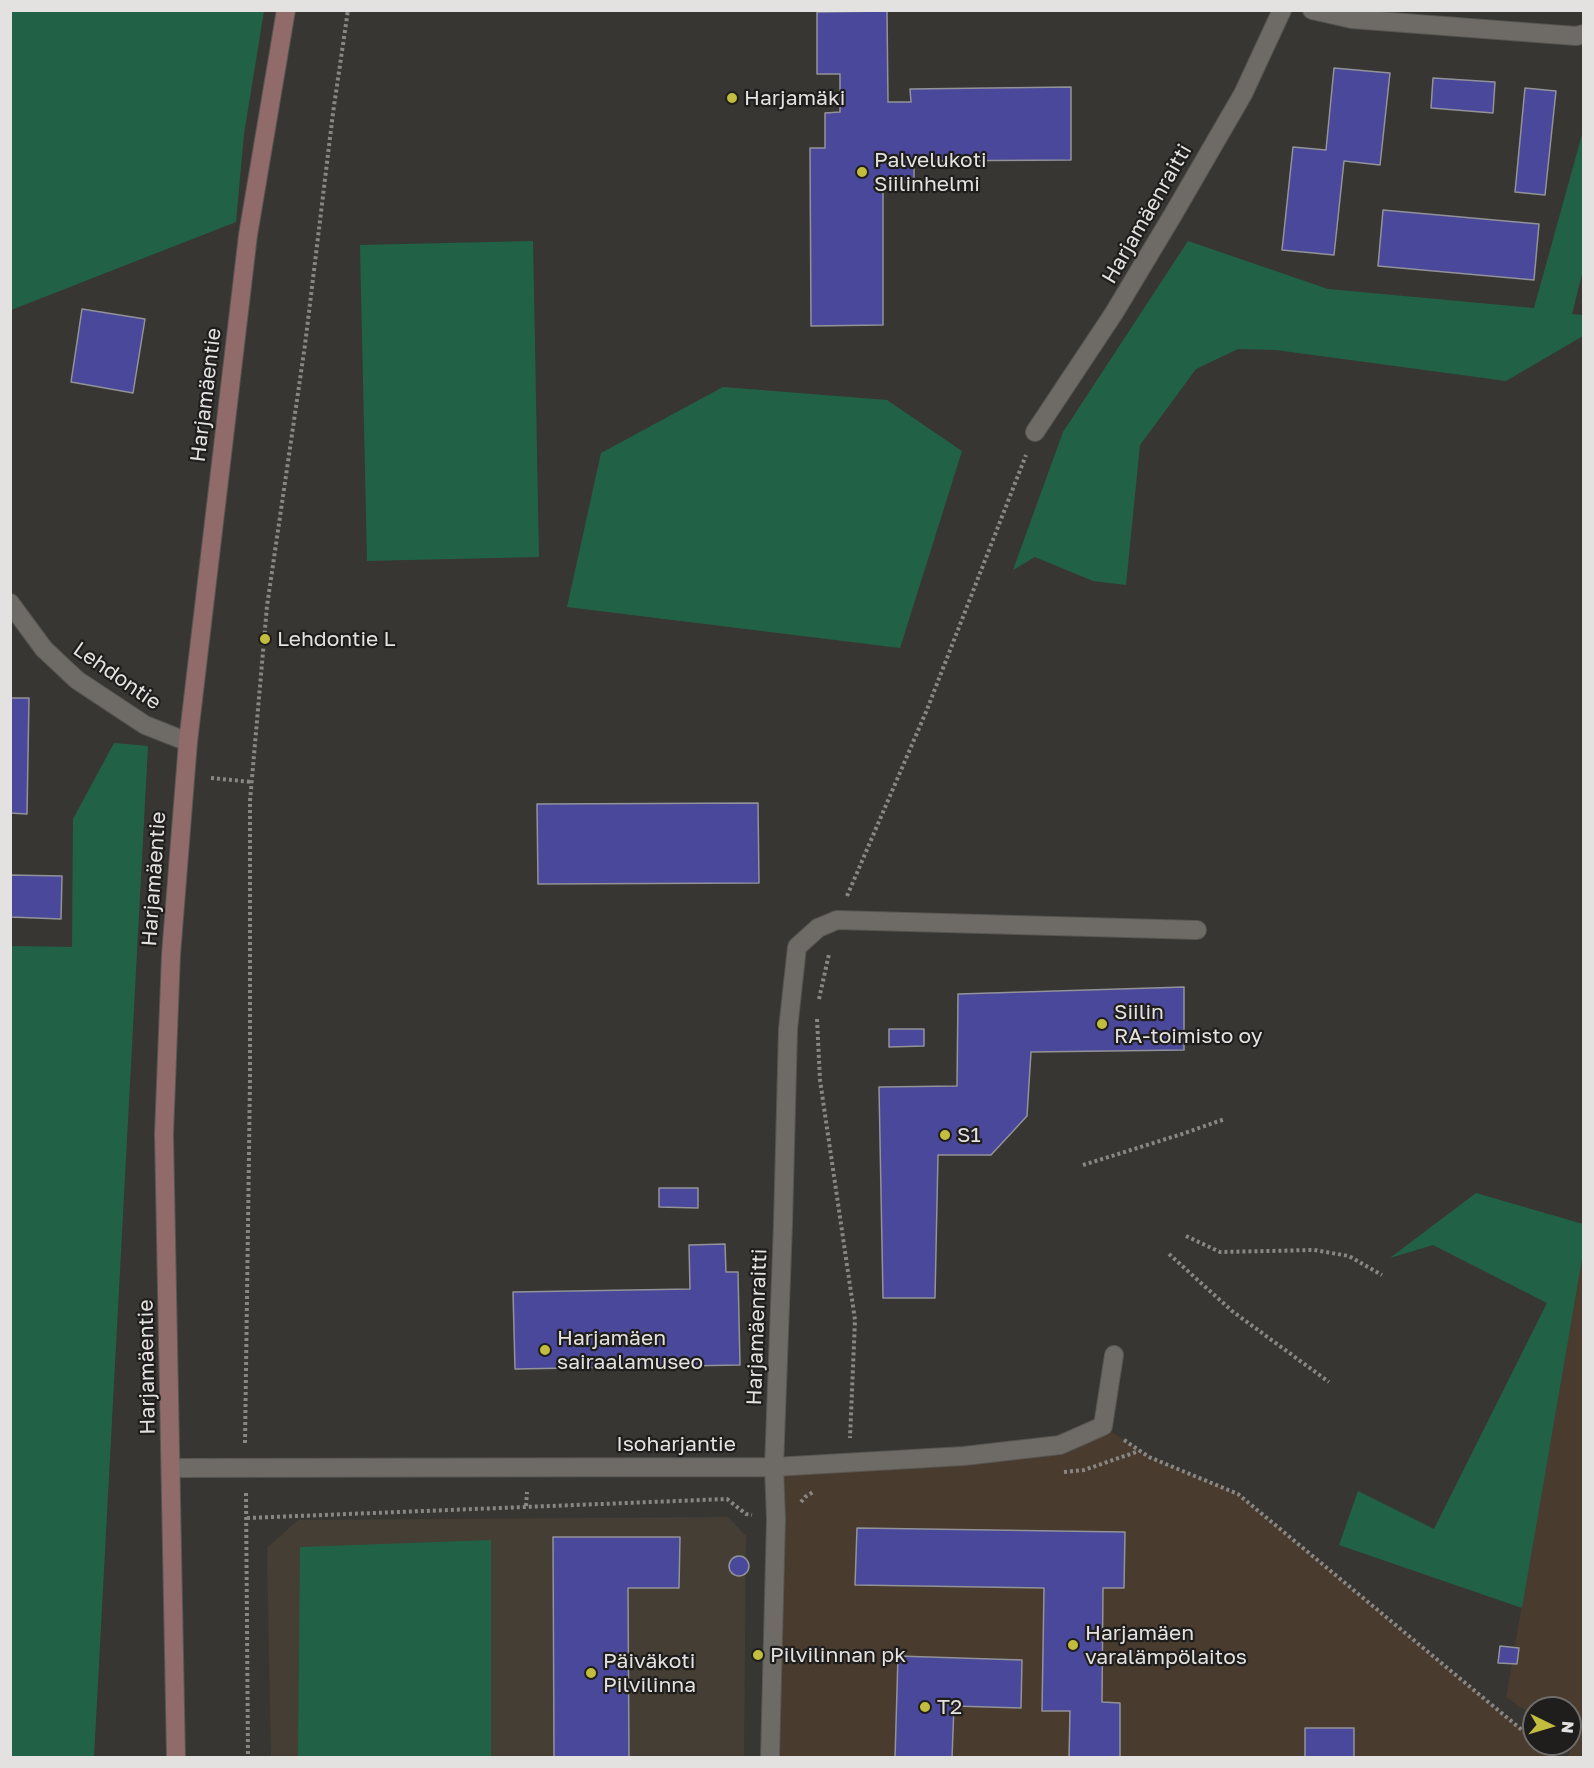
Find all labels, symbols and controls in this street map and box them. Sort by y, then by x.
place label: Harjamäki [744,85,845,111]
marker: Harjamäki [725,91,739,105]
street label: Harjamäenraitti [1097,140,1197,288]
place label: Palvelukoti Siilinhelmi [874,147,987,197]
marker: Palvelukoti Siilinhelmi [855,165,869,179]
street label: Harjamäentie [185,326,227,464]
place label: Lehdontie L [277,626,396,652]
marker: Lehdontie L [258,632,272,646]
street label: Lehdontie [68,637,166,715]
street label: Harjamäentie [137,811,171,947]
place label: Siilin RA-toimisto oy [1114,999,1262,1049]
marker: Siilin RA-toimisto oy [1095,1017,1109,1031]
place label: S1 [957,1122,981,1148]
marker: S1 [938,1128,952,1142]
street label: Harjamäenraitti [742,1248,772,1406]
street label: Harjamäentie [133,1299,161,1435]
place label: Harjamäen sairaalamuseo [557,1325,703,1375]
marker: Harjamäen sairaalamuseo [538,1343,552,1357]
street label: Isoharjantie [616,1431,736,1457]
place label: Harjamäen varalämpölaitos [1085,1620,1247,1670]
marker: Harjamäen varalämpölaitos [1066,1638,1080,1652]
place label: Pilvilinnan pk [770,1642,906,1668]
place label: Päiväkoti Pilvilinna [603,1648,696,1698]
marker: Pilvilinnan pk [751,1648,765,1662]
marker: Päiväkoti Pilvilinna [584,1666,598,1680]
place label: T2 [937,1694,962,1720]
north arrow [1522,1696,1582,1756]
marker: T2 [918,1700,932,1714]
text: N [1557,1720,1578,1734]

